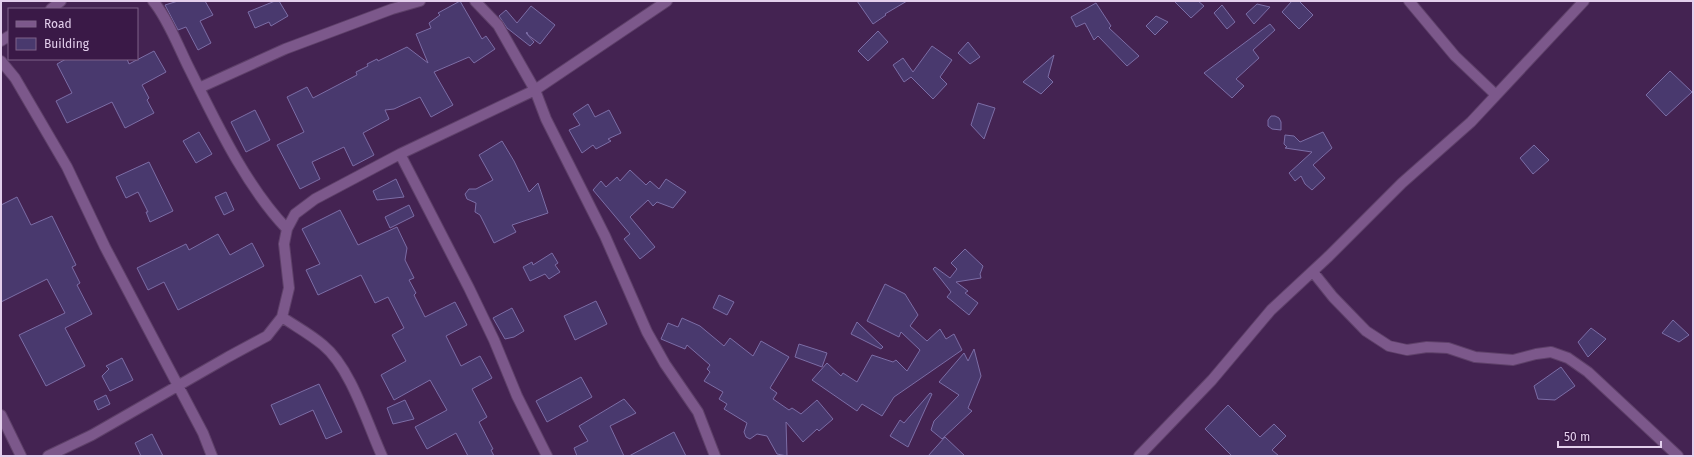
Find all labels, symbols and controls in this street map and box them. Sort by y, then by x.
legend [8,8,138,60]
text: Road [44,17,72,31]
text: Building [44,37,90,51]
scale bar [1558,423,1661,449]
text: 50 m [1564,430,1590,444]

